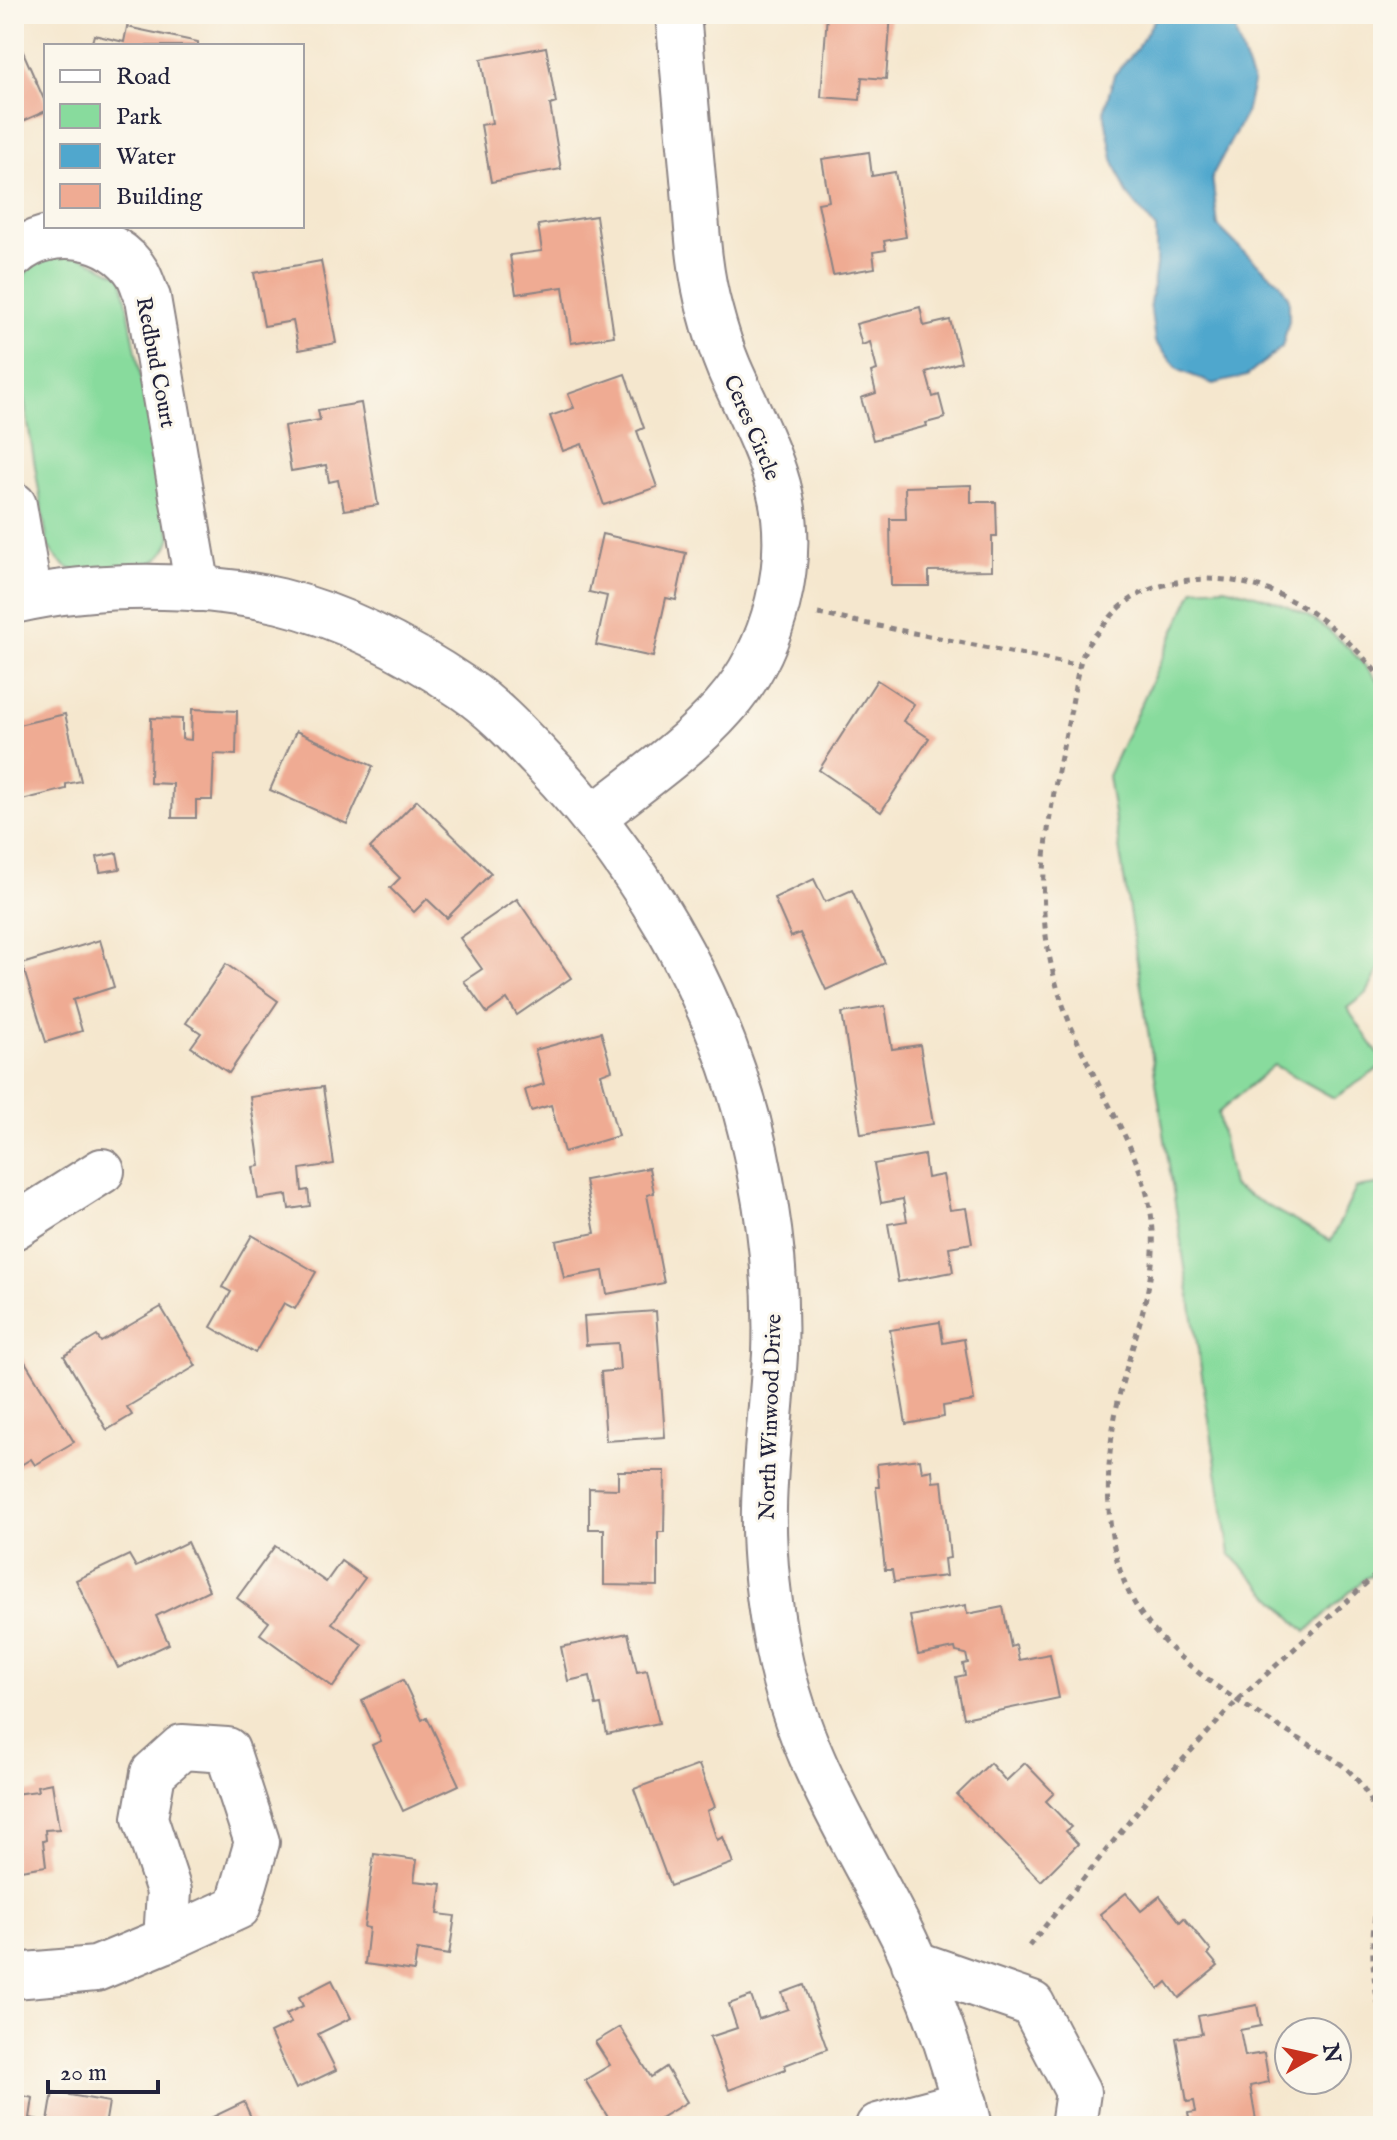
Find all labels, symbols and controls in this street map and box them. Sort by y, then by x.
legend [44,44,304,228]
text: Road [116,62,170,93]
text: Park [116,102,162,133]
text: Water [116,142,176,173]
text: Building [116,182,203,213]
street label: Redbud Court [129,295,182,431]
street label: Ceres Circle [716,371,786,485]
street label: North Winwood Drive [753,1313,789,1521]
north arrow [1273,2016,1353,2096]
text: N [1315,2041,1346,2065]
scale bar [48,2044,158,2094]
text: 20 m [60,2058,107,2089]

